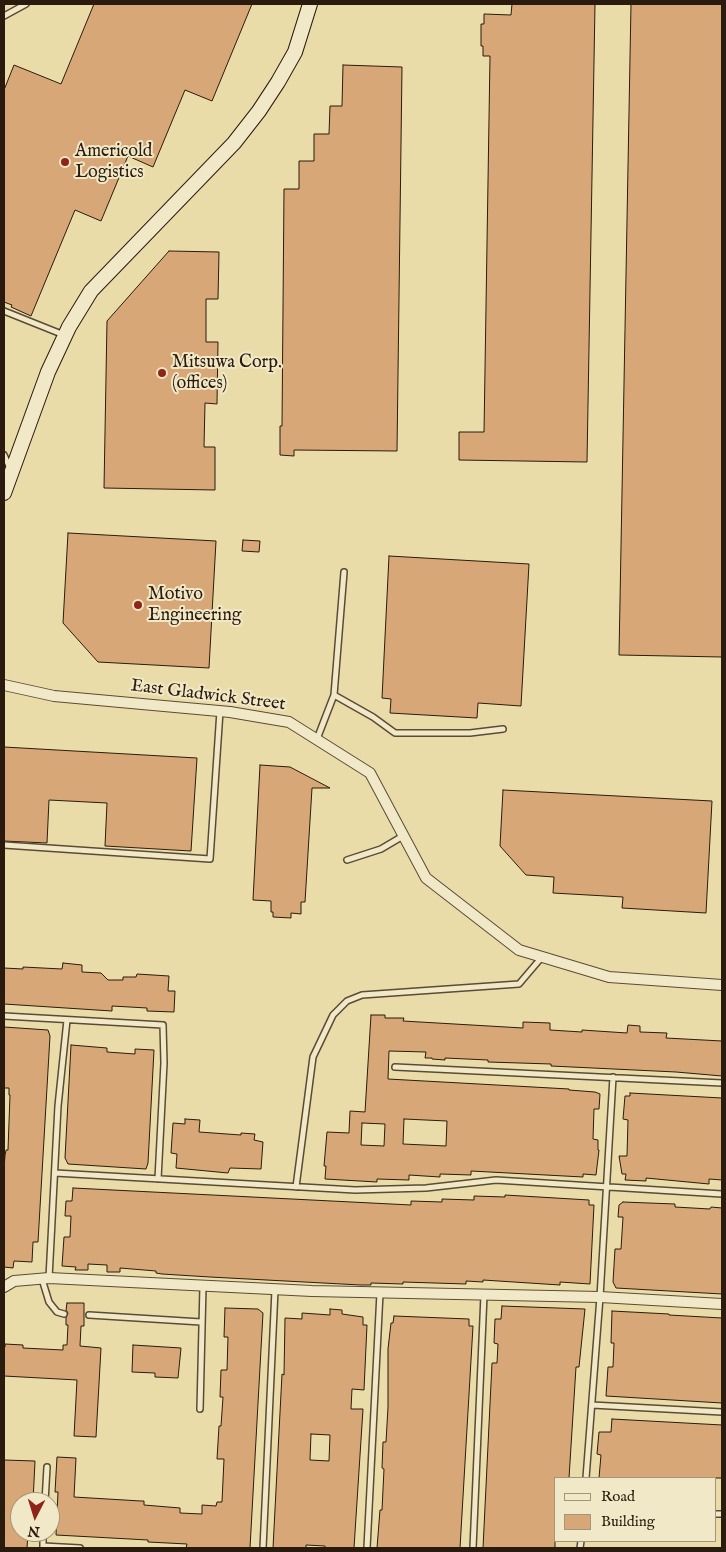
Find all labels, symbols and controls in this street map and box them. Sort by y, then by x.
place label: Americold Logistics [75,141,152,183]
marker: Americold Logistics [59,156,71,168]
place label: Mitsuwa Corp. (offices) [172,352,282,394]
marker: Mitsuwa Corp. (offices) [156,367,168,379]
place label: Motivo Engineering [148,584,242,626]
marker: Motivo Engineering [132,599,144,611]
street label: East Gladwick Street [129,676,287,716]
legend [554,1477,716,1542]
text: Road [601,1487,635,1506]
north arrow [10,1492,60,1542]
text: Building [601,1512,655,1531]
text: N [27,1521,41,1540]

